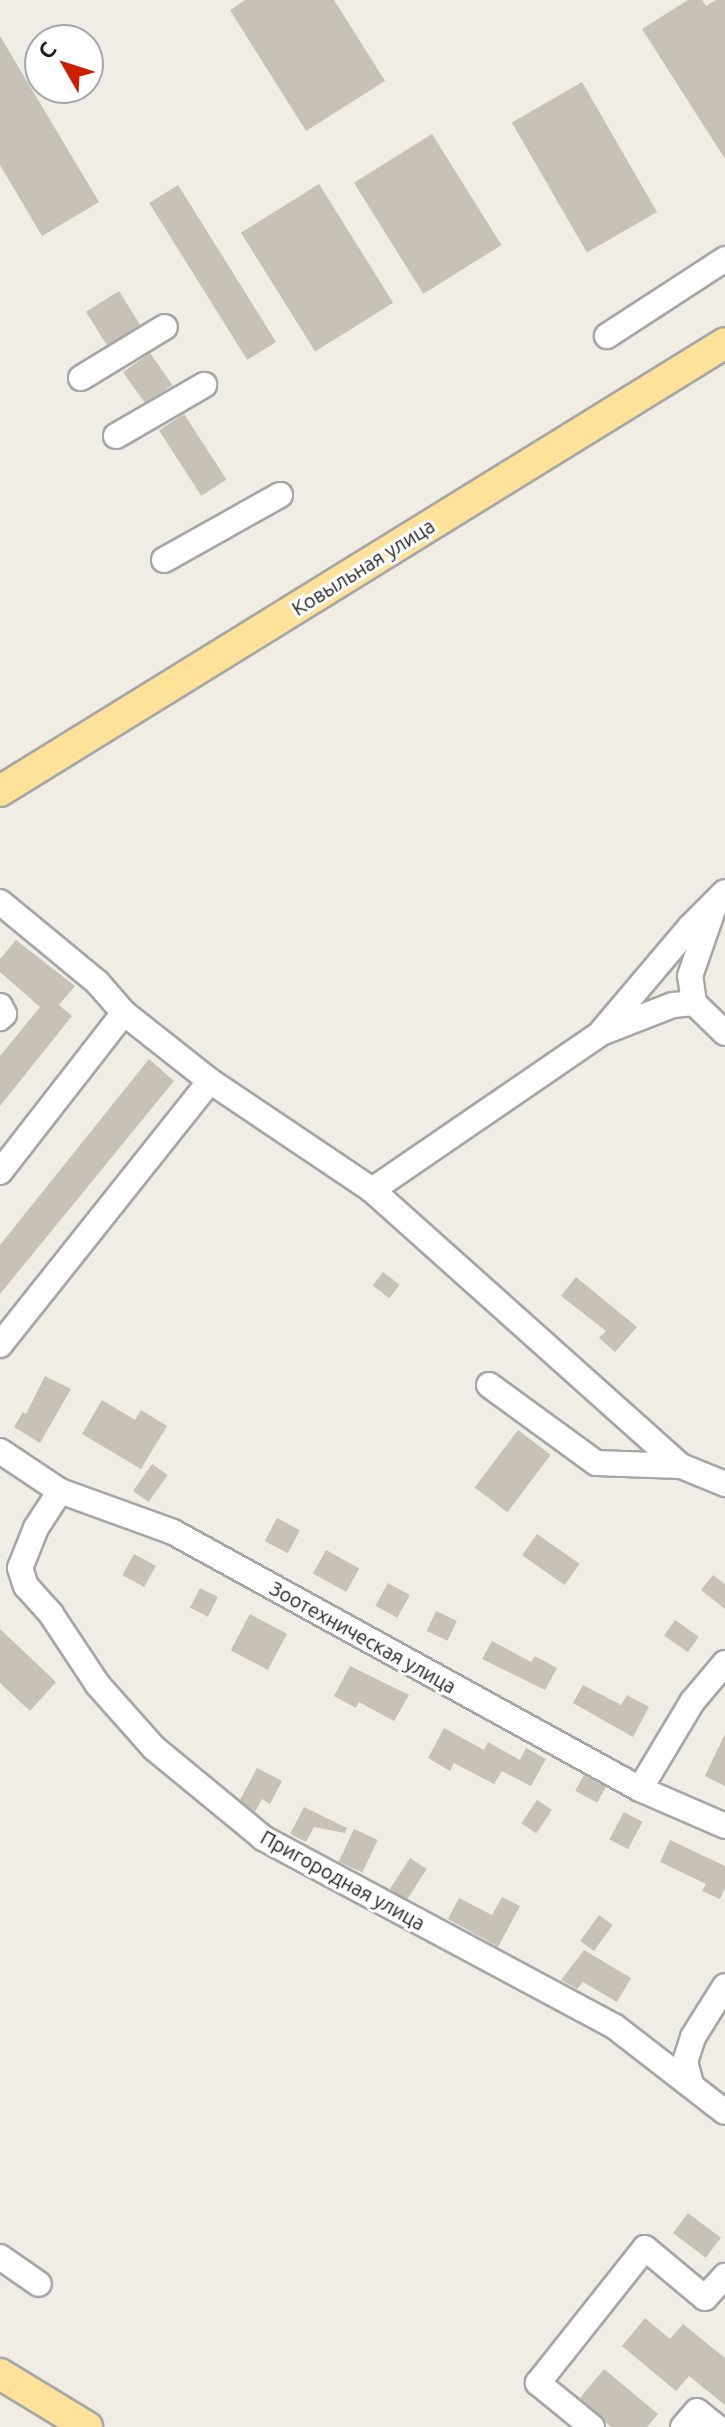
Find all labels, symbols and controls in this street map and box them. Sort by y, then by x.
north arrow [24,24,104,104]
text: С [32,37,61,63]
street label: Ковыльная улица [287,513,439,621]
street label: Зоотехническая улица [266,1576,460,1698]
street label: Пригородная улица [257,1825,429,1935]

